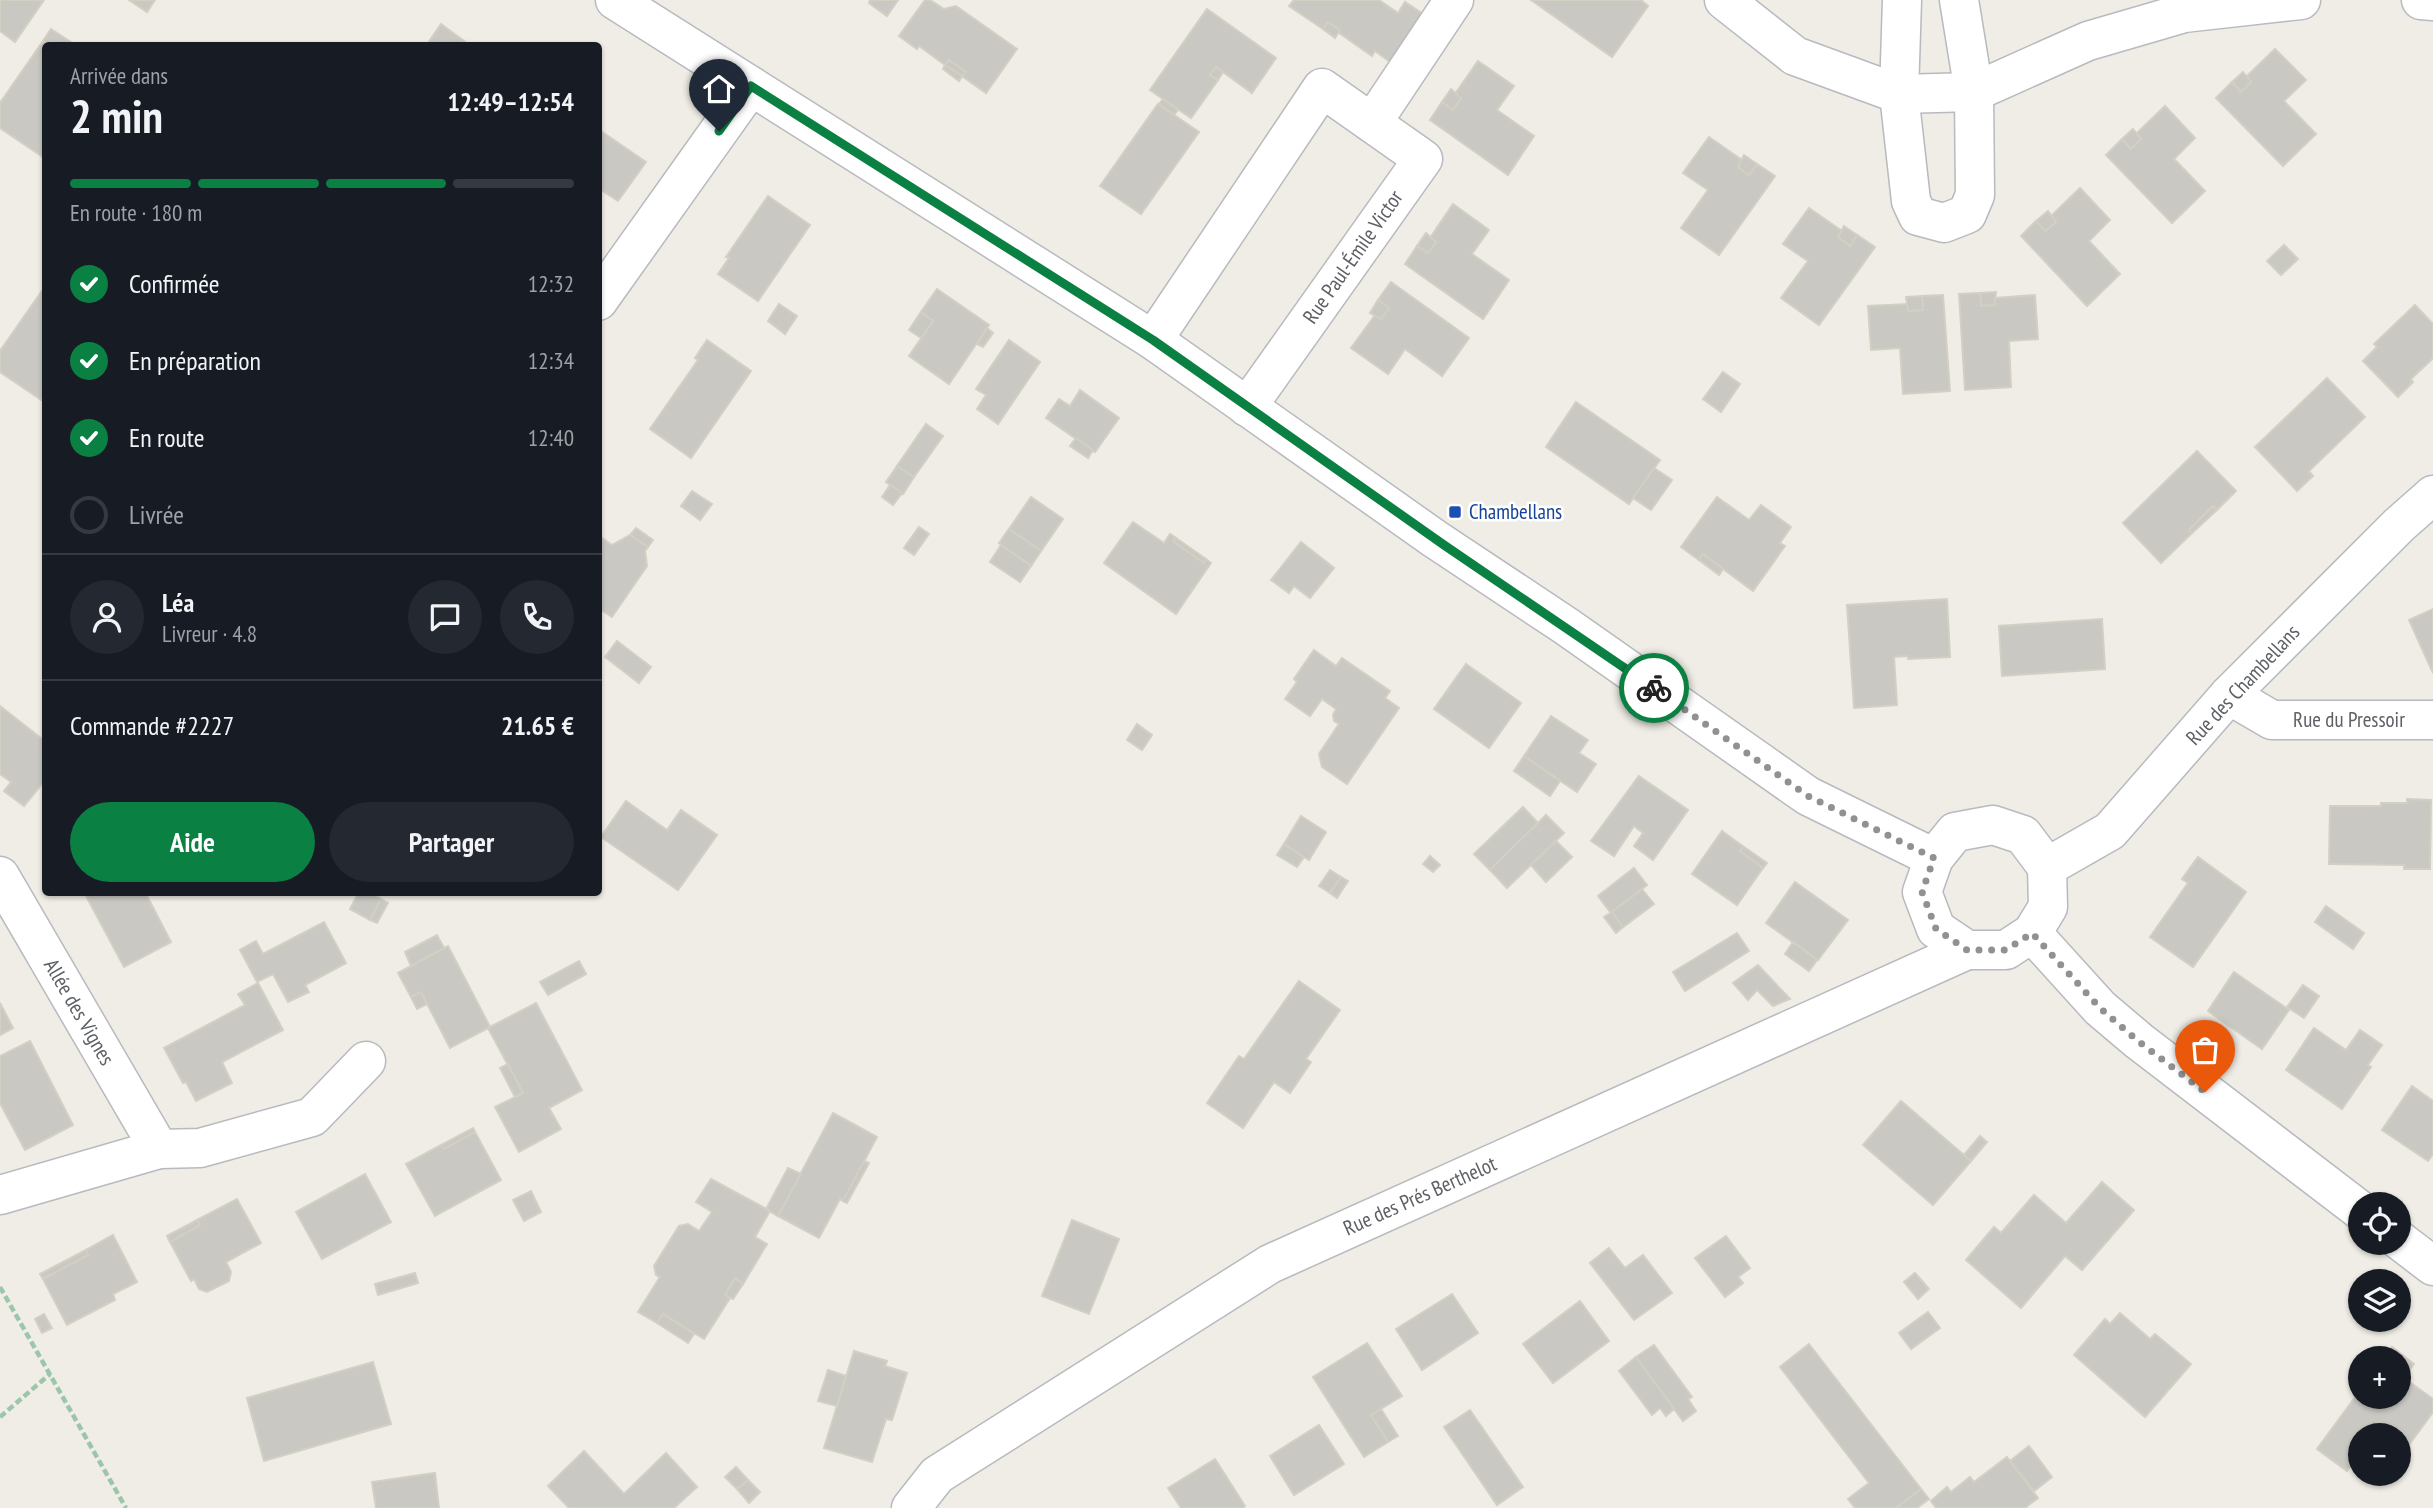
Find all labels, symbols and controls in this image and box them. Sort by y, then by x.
pin [689,59,749,131]
text: Arrivée dans [70,61,168,90]
icon: home [700,70,738,108]
text: 12:49–12:54 [447,85,574,118]
text: 2 min [70,86,163,146]
street label: Rue Paul-Émile Victor [1297,185,1409,329]
text: En route · 180 m [70,198,202,227]
icon: check [70,265,108,303]
text: Confirmée [129,267,220,300]
text: 12:32 [528,269,574,298]
icon: check [70,342,108,380]
text: En préparation [129,344,261,377]
text: 12:34 [528,346,574,375]
icon: check [70,419,108,457]
text: En route [129,421,204,454]
text: 12:40 [528,423,574,452]
text: Livrée [129,498,184,531]
place label: Chambellans [1469,498,1562,525]
marker: Chambellans [1447,504,1463,520]
button: person [70,580,144,654]
button: chat [408,580,482,654]
button: phone [500,580,574,654]
text: Léa [162,586,194,619]
text: Livreur · 4.8 [162,619,257,648]
street label: Rue des Chambellans [2180,619,2305,750]
courier [1619,653,1689,723]
icon: bike [1635,669,1673,707]
street label: Rue du Pressoir [2293,706,2405,733]
text: Commande #2227 [70,709,234,742]
text: 21.65 € [501,709,574,742]
button: Aide [70,802,315,882]
button: Partager [329,802,574,882]
street label: Allée des Vignes [38,954,121,1070]
pin [2175,1020,2235,1092]
icon: bag [2186,1031,2224,1069]
street label: Rue des Prés Berthelot [1339,1150,1501,1241]
map controls [2348,1192,2411,1486]
button: locate [2348,1192,2411,1255]
button: layers [2348,1269,2411,1332]
button: + [2348,1346,2411,1409]
button: − [2348,1423,2411,1486]

